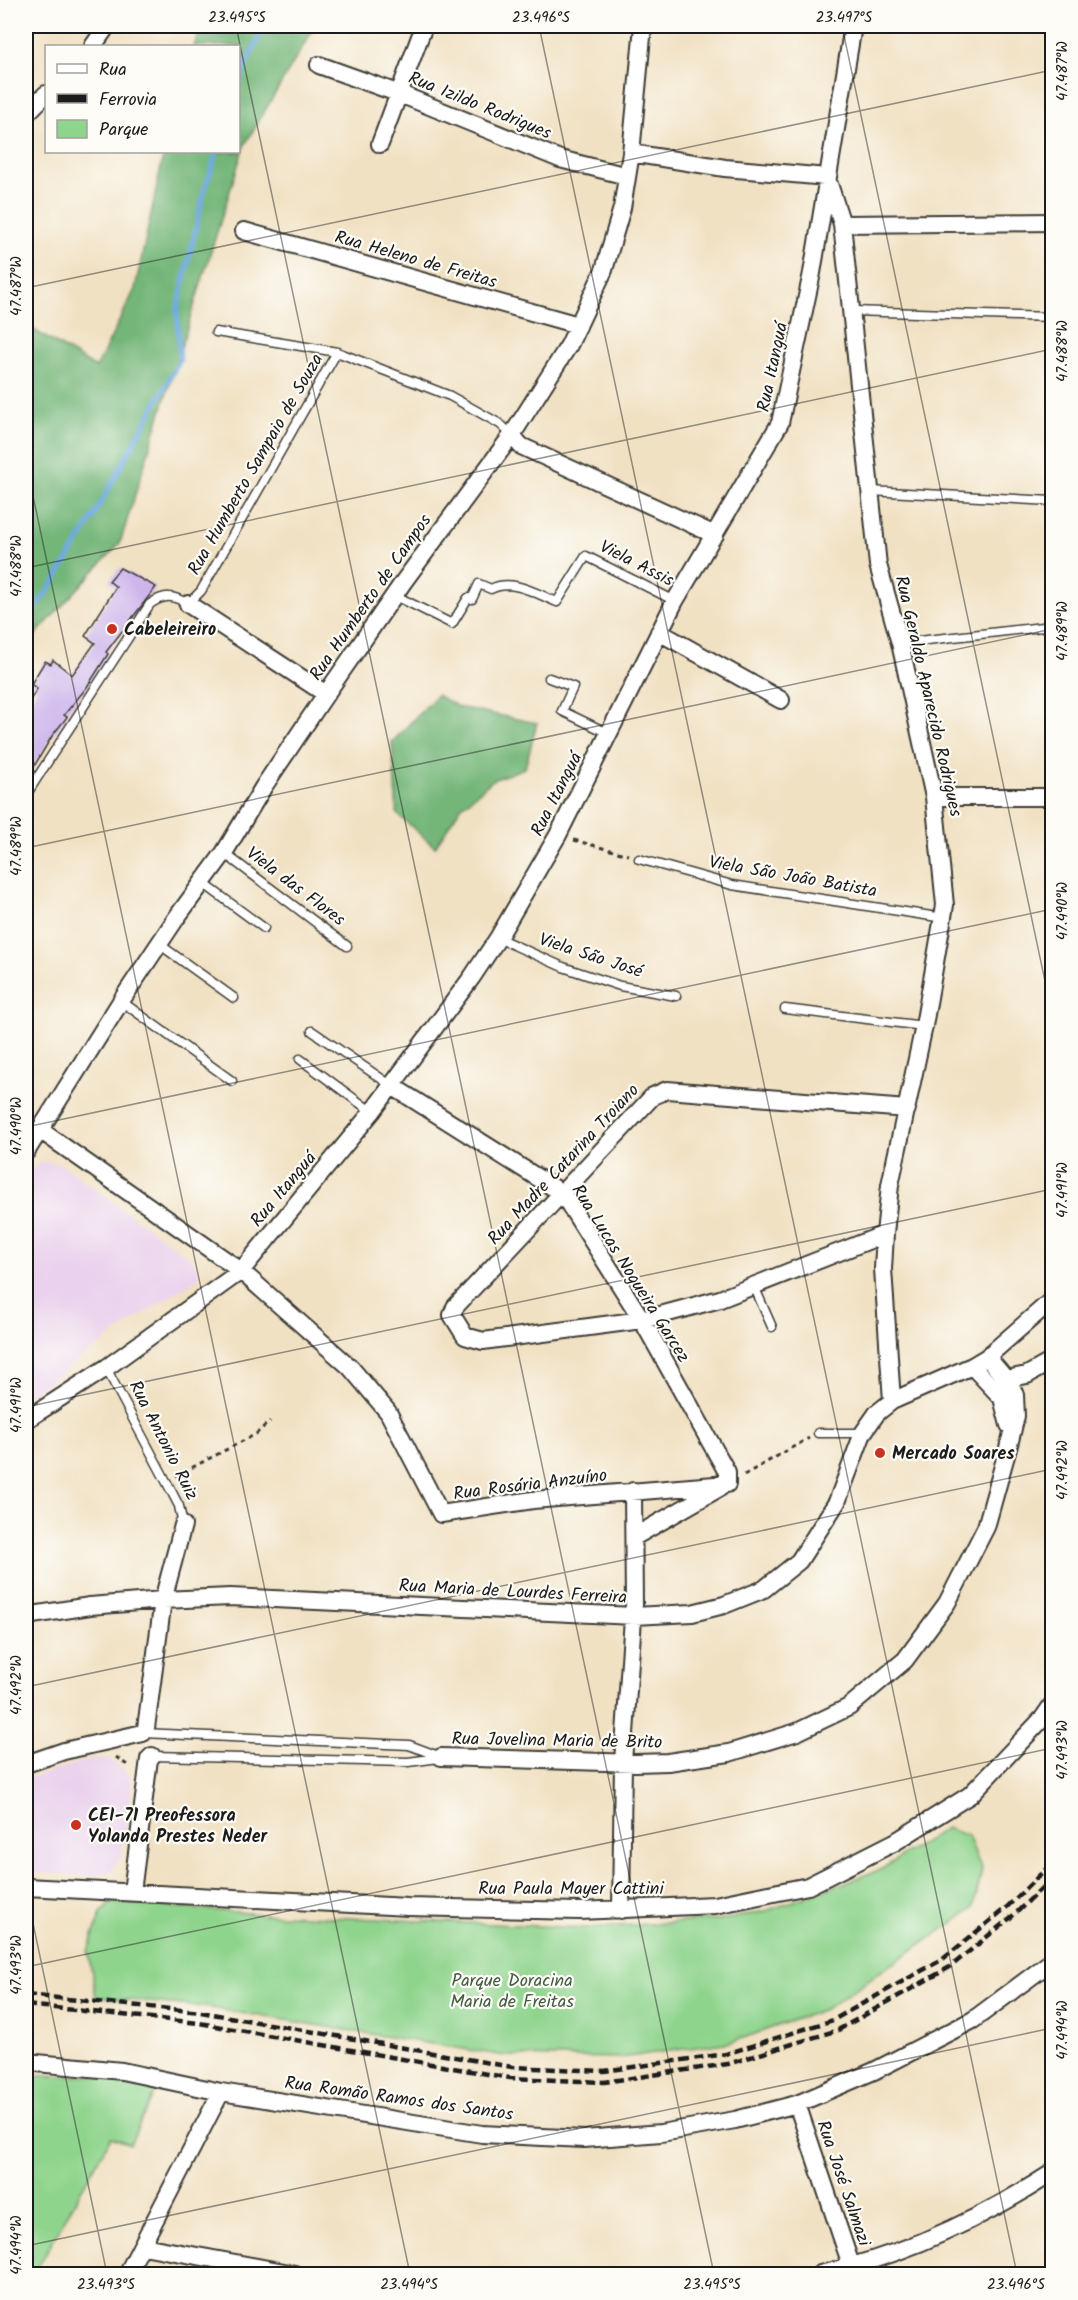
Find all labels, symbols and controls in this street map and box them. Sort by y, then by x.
text: 23.495°S [208,6,266,30]
text: 23.496°S [512,6,570,30]
text: 23.497°S [816,6,872,30]
text: 47.487°W [1051,41,1075,101]
legend [45,45,240,153]
text: Rua [99,56,127,85]
street label: Rua Izildo Rodrigues [403,64,556,148]
text: Ferrovia [99,86,157,115]
text: Parque [99,116,148,145]
street label: Rua Heleno de Freitas [331,223,500,298]
text: 47.487°W [5,256,29,316]
street label: Rua Itanguá [750,318,797,415]
text: 47.488°W [1051,320,1075,382]
street label: Rua Humberto Sampaio de Souza [181,348,332,581]
street label: Rua Humberto de Campos [303,508,440,687]
street label: Viela Assis [594,533,679,596]
text: 47.488°W [5,535,29,597]
street label: Rua Geraldo Aparecido Rodrigues [886,573,969,820]
text: 47.489°W [1051,601,1075,661]
place label: Cabeleireiro [124,616,216,645]
marker: Cabeleireiro [105,622,119,636]
street label: Rua Itanguá [524,746,592,842]
text: 47.489°W [5,816,29,876]
street label: Viela das Flores [239,840,351,934]
street label: Viela São João Batista [706,848,879,907]
text: 47.490°W [1051,881,1075,940]
street label: Viela São José [535,926,647,987]
street label: Rua Madre Catarina Troiano [481,1078,647,1252]
text: 47.490°W [5,1096,29,1155]
street label: Rua Itanguá [244,1145,326,1234]
text: 47.491°W [1051,1162,1075,1218]
street label: Rua Lucas Nogueira Garcez [563,1179,697,1369]
street label: Rua Antonio Ruiz [120,1376,205,1506]
text: 47.491°W [5,1377,29,1433]
place label: Mercado Soares [892,1440,1015,1469]
text: 47.492°W [1051,1440,1075,1500]
marker: Mercado Soares [873,1446,887,1460]
street label: Rua Rosária Anzuíno [452,1462,609,1509]
street label: Rua Maria de Lourdes Ferreira [398,1572,628,1613]
text: 47.492°W [5,1655,29,1715]
text: 47.493°W [1051,1720,1075,1780]
street label: Rua Jovelina Maria de Brito [451,1725,663,1758]
place label: CEI-71 Preofessora Yolanda Prestes Neder [88,1802,269,1852]
marker: CEI-71 Preofessora Yolanda Prestes Neder [69,1818,83,1832]
street label: Rua Paula Mayer Cattini [478,1875,664,1904]
text: 47.493°W [5,1935,29,1995]
park label: Parque Doracina Maria de Freitas [450,1967,574,2017]
text: 47.494°W [1051,2000,1075,2060]
street label: Rua Romão Ramos dos Santos [283,2069,515,2130]
street label: Rua José Salmazi [807,2117,878,2251]
text: 47.494°W [5,2215,29,2275]
text: 23.493°S [77,2273,135,2297]
text: 23.494°S [380,2273,438,2297]
text: 23.495°S [683,2273,741,2297]
text: 23.496°S [987,2273,1045,2297]

